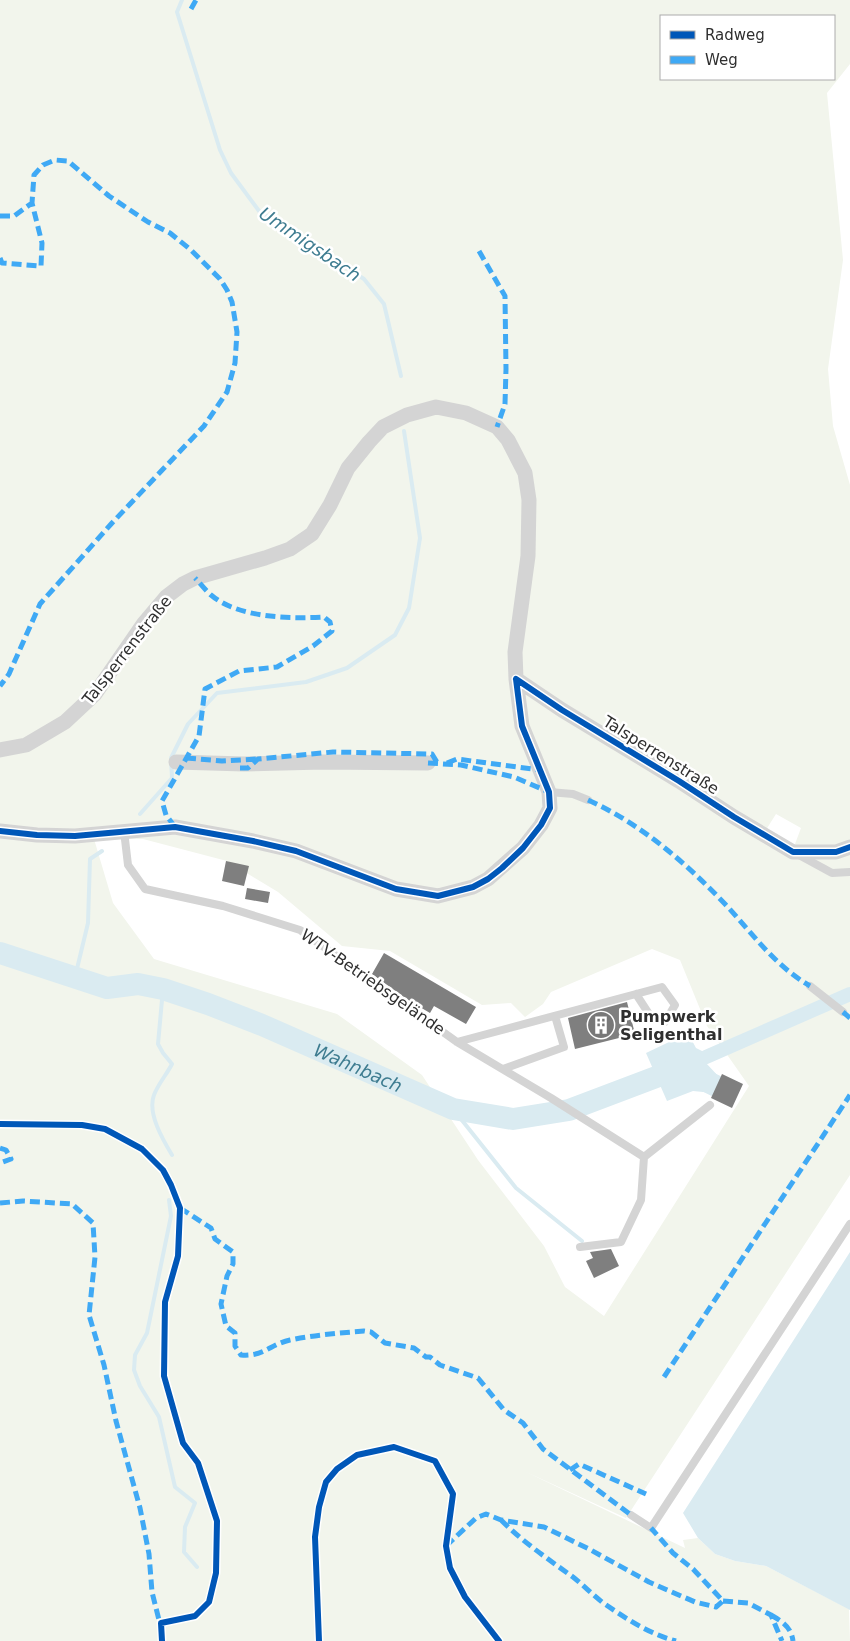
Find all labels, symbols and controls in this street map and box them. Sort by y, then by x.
legend [660,15,835,80]
text: Radweg [705,26,765,44]
text: Weg [705,51,738,69]
water label: Ummigsbach [255,202,365,286]
street label: Talsperrenstraße [78,592,175,709]
street label: Talsperrenstraße [599,711,722,798]
street label: WTV-Betriebsgelände [297,925,449,1039]
place label: Pumpwerk Seligenthal [620,1007,722,1044]
building icon: Pumpwerk Seligenthal [586,1010,616,1040]
water label: Wahnbach [311,1039,406,1096]

